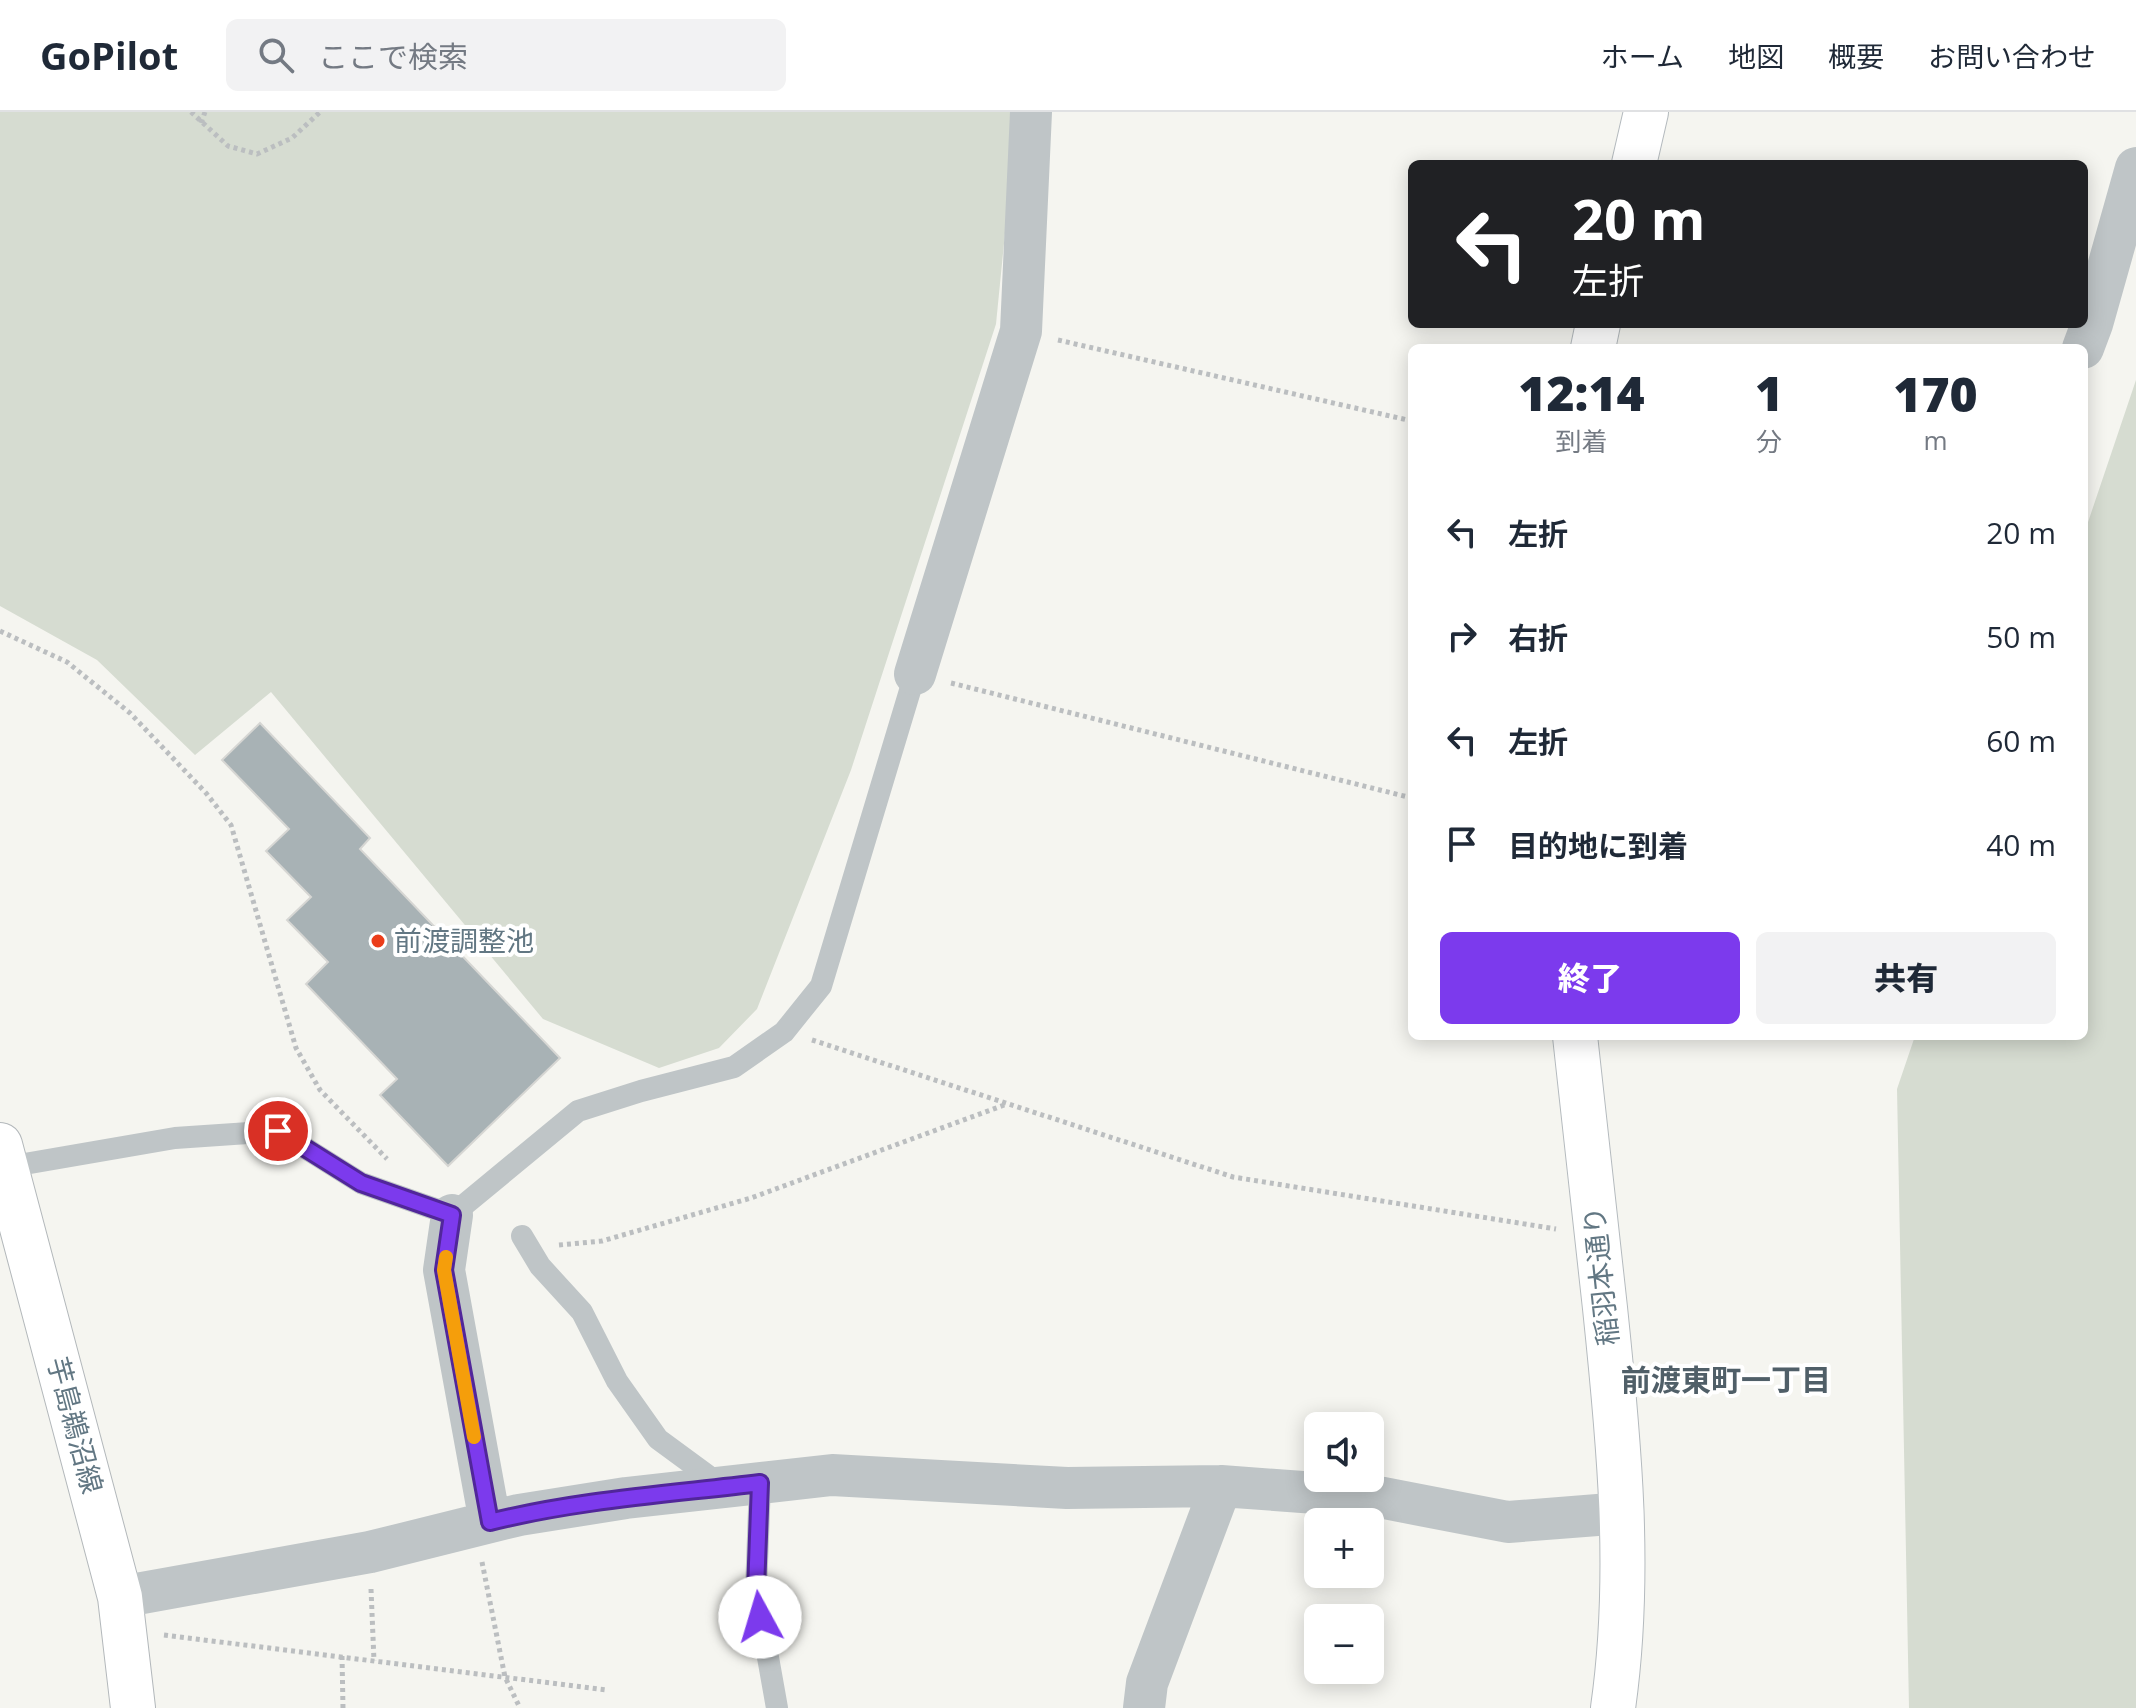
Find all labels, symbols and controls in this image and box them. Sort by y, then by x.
search box [226,19,786,91]
text: GoPilot [40,29,178,81]
icon: search [254,33,298,77]
text: ここで検索 [318,36,468,77]
text: ホーム [1601,37,1684,75]
text: 地図 [1728,37,1784,75]
text: 概要 [1828,37,1884,75]
text: お問い合わせ [1928,37,2096,75]
text: 20 m [1572,180,1706,256]
icon: left [1440,192,1544,296]
text: 左折 [1572,256,1644,305]
text: 12:14 [1518,360,1645,425]
text: 1 [1755,360,1783,425]
text: 170 [1893,361,1978,426]
text: m [1923,422,1948,458]
text: 到着 [1555,423,1607,459]
text: 分 [1756,423,1782,459]
icon: left [1440,510,1484,554]
text: 20 m [1986,512,2056,553]
text: 左折 [1508,513,1568,554]
icon: right [1440,614,1484,658]
text: 50 m [1986,616,2056,657]
text: 右折 [1508,617,1568,658]
icon: left [1440,718,1484,762]
text: 60 m [1986,720,2056,761]
text: 左折 [1508,721,1568,762]
icon: arrive [1440,822,1484,866]
text: 40 m [1986,824,2056,865]
text: 目的地に到着 [1508,825,1688,866]
place label: 前渡調整池 [394,921,534,959]
marker: 前渡調整池 [369,932,387,950]
button: 終了 [1440,932,1740,1024]
button: 共有 [1756,932,2056,1024]
pin [244,1097,312,1165]
icon: arrive [256,1109,300,1153]
street label: 稲羽本通り [1574,1204,1626,1348]
street label: 芋島鵜沼線 [39,1352,112,1497]
district label: 前渡東町一丁目 [1621,1359,1831,1400]
map controls [1304,1412,1384,1684]
button: sound [1304,1412,1384,1492]
button: + [1304,1508,1384,1588]
position arrow [718,1575,802,1659]
button: − [1304,1604,1384,1684]

